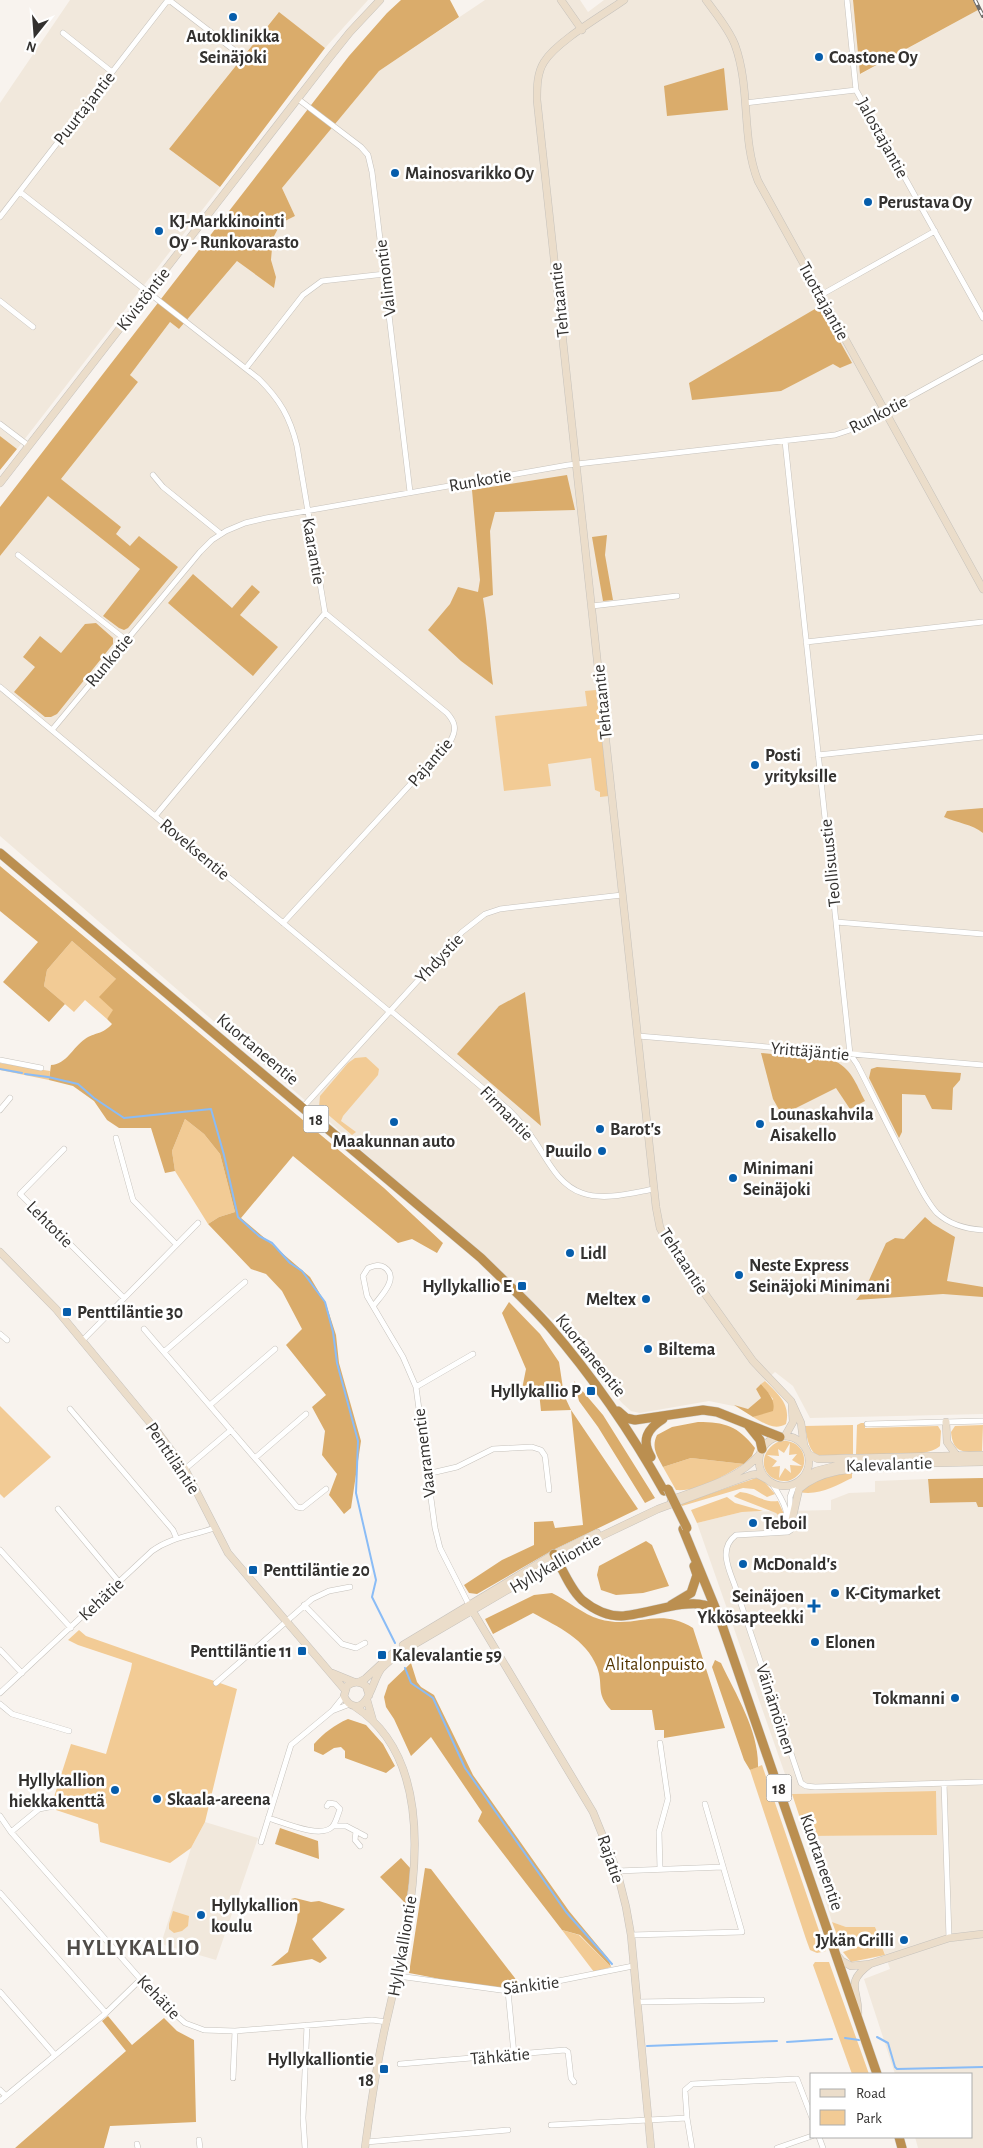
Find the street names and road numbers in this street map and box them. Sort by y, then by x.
street label: Puurtajantie [51,69,119,149]
street label: Jalostajantie [853,96,911,181]
street label: Valimontie [372,239,400,317]
street label: Tuottajantie [794,260,852,343]
street label: Tehtaantie [547,262,573,338]
street label: Kivistöntie [114,265,174,335]
street label: Runkotie [846,393,911,437]
street label: Runkotie [448,467,513,495]
street label: Kaarantie [298,516,328,586]
street label: Runkotie [83,631,137,691]
street label: Tehtaantie [590,664,616,740]
street label: Pajantie [405,735,457,790]
street label: Roveksentie [156,816,232,884]
street label: Teollisuustie [817,818,845,908]
street label: Yhdystie [412,930,467,987]
street label: Kuortaneentie [213,1011,302,1089]
street label: Yrittäjäntie [770,1040,850,1064]
street label: Firmantie [476,1083,536,1144]
road number: 18 [304,1106,328,1132]
street label: Lehtotie [23,1198,76,1251]
street label: Tehtaantie [655,1225,711,1298]
street label: Kuortaneentie [552,1311,629,1400]
street label: Vaaramentie [411,1407,439,1499]
street label: Penttiläntie [142,1419,203,1498]
street label: Kalevalantie [845,1454,933,1476]
street label: Hyllykalliontie [507,1531,604,1597]
street label: Kehätie [76,1575,127,1625]
street label: Väinämöinen [752,1662,798,1757]
road number: 18 [766,1775,792,1802]
street label: Kuortaneentie [796,1812,846,1913]
street label: Rajatie [593,1833,627,1886]
street label: Hyllykalliontie [385,1895,421,1998]
street label: Kehätie [133,1972,183,2023]
street label: Sänkitie [502,1974,560,1998]
street label: Tähkätie [469,2045,531,2069]

